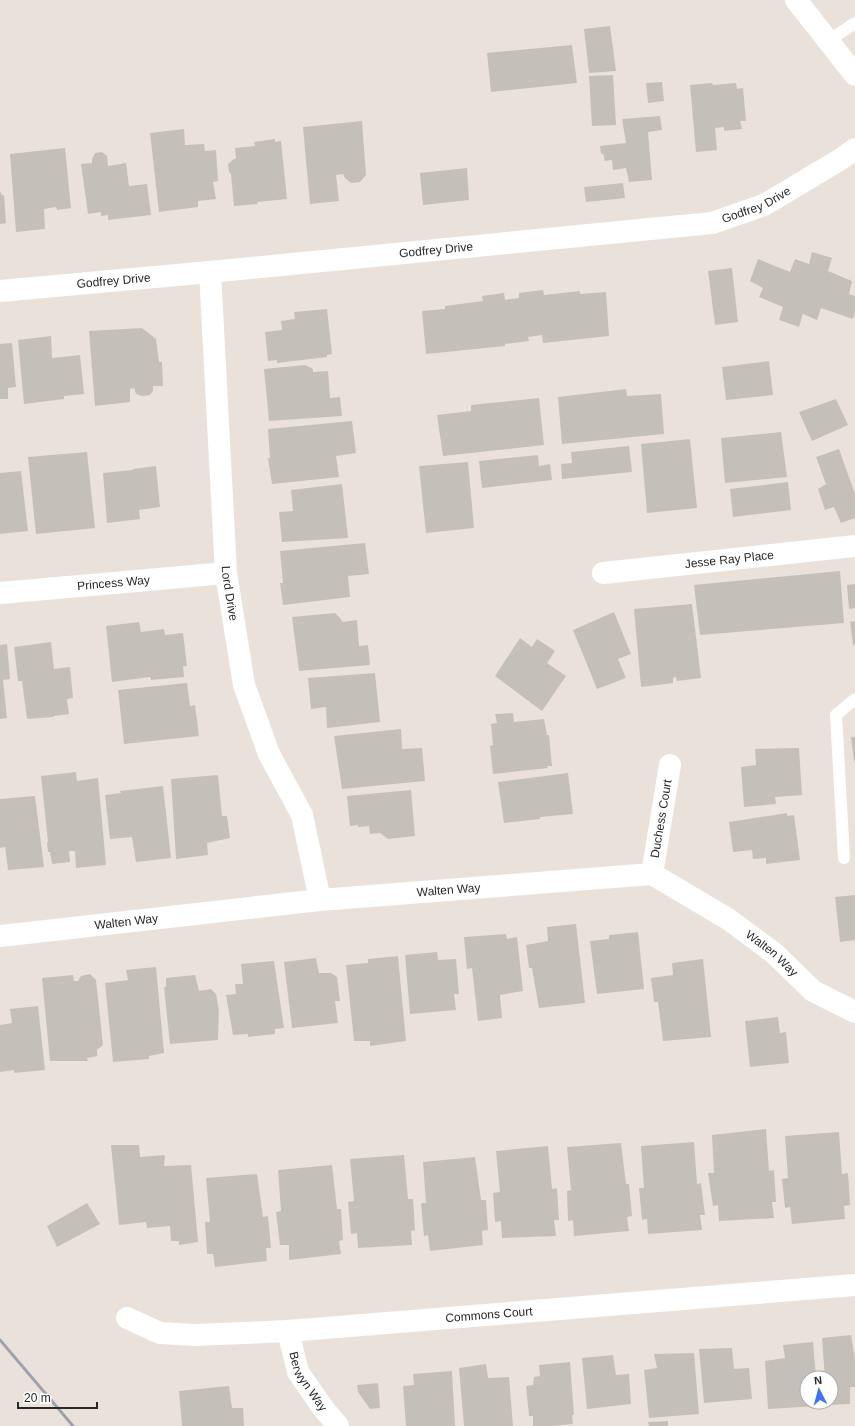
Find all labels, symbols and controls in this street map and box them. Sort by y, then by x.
street label: Godfrey Drive [720,184,793,226]
street label: Godfrey Drive [399,239,474,261]
street label: Godfrey Drive [76,270,151,291]
street label: Jesse Ray Place [684,548,775,571]
street label: Lord Drive [219,565,241,622]
street label: Princess Way [77,573,151,593]
street label: Duchess Court [648,778,675,859]
street label: Walten Way [416,880,481,899]
street label: Walten Way [94,911,159,932]
street label: Walten Way [743,927,801,979]
street label: Commons Court [445,1304,534,1325]
street label: Berwyn Way [286,1350,330,1414]
north arrow [799,1370,839,1410]
text: N [813,1374,823,1386]
scale bar [18,1384,97,1410]
text: 20 m [24,1391,51,1405]

